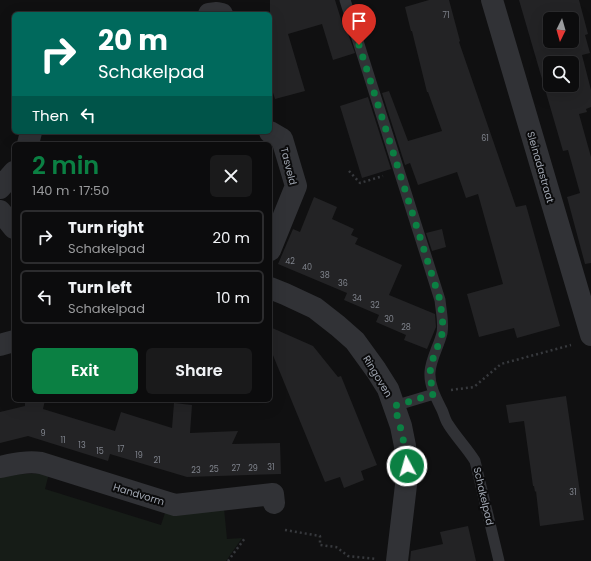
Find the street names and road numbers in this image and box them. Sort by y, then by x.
street label: Sleinadastraat [523,130,558,205]
street label: Tasveld [277,146,300,187]
street label: Ringoven [359,353,396,400]
street label: Schakelpad [470,466,497,527]
street label: Handvorm [111,480,166,509]

